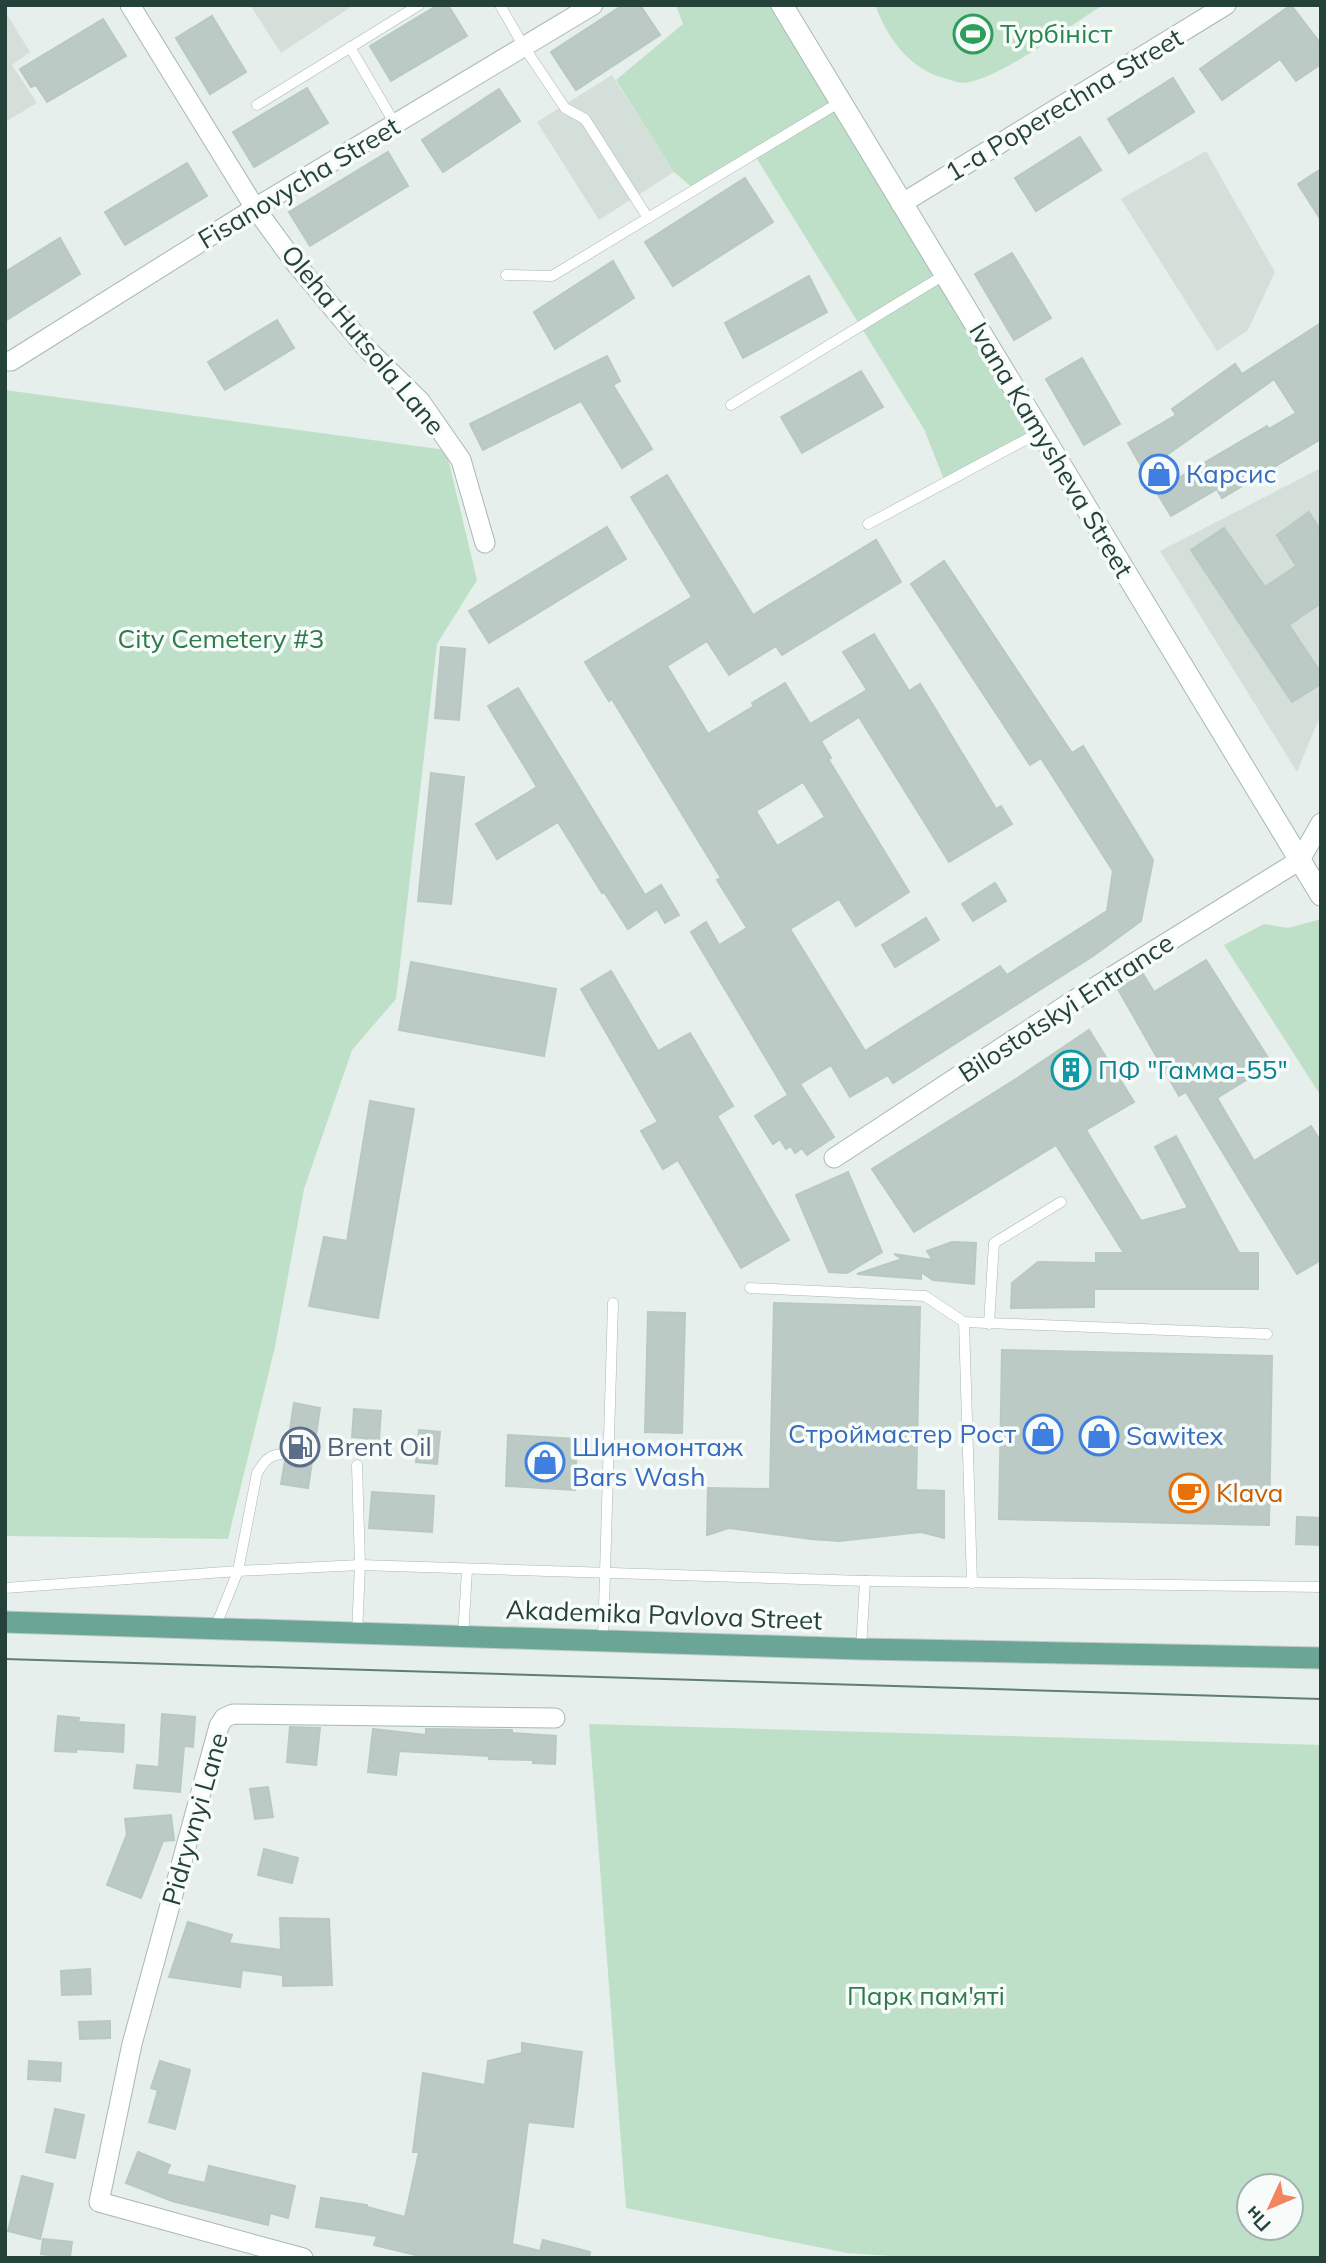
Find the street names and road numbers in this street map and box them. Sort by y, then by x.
street label: 1-a Poperechna Street [939,21,1188,189]
street label: Fisanovycha Street [192,109,406,256]
street label: Oleha Hutsola Lane [274,238,452,441]
street label: Ivana Kamysheva Street [962,316,1141,583]
street label: Bilostotskyi Entrance [952,926,1179,1089]
street label: Akademika Pavlova Street [505,1592,823,1637]
street label: Pidryvnyi Lane [154,1729,235,1909]

